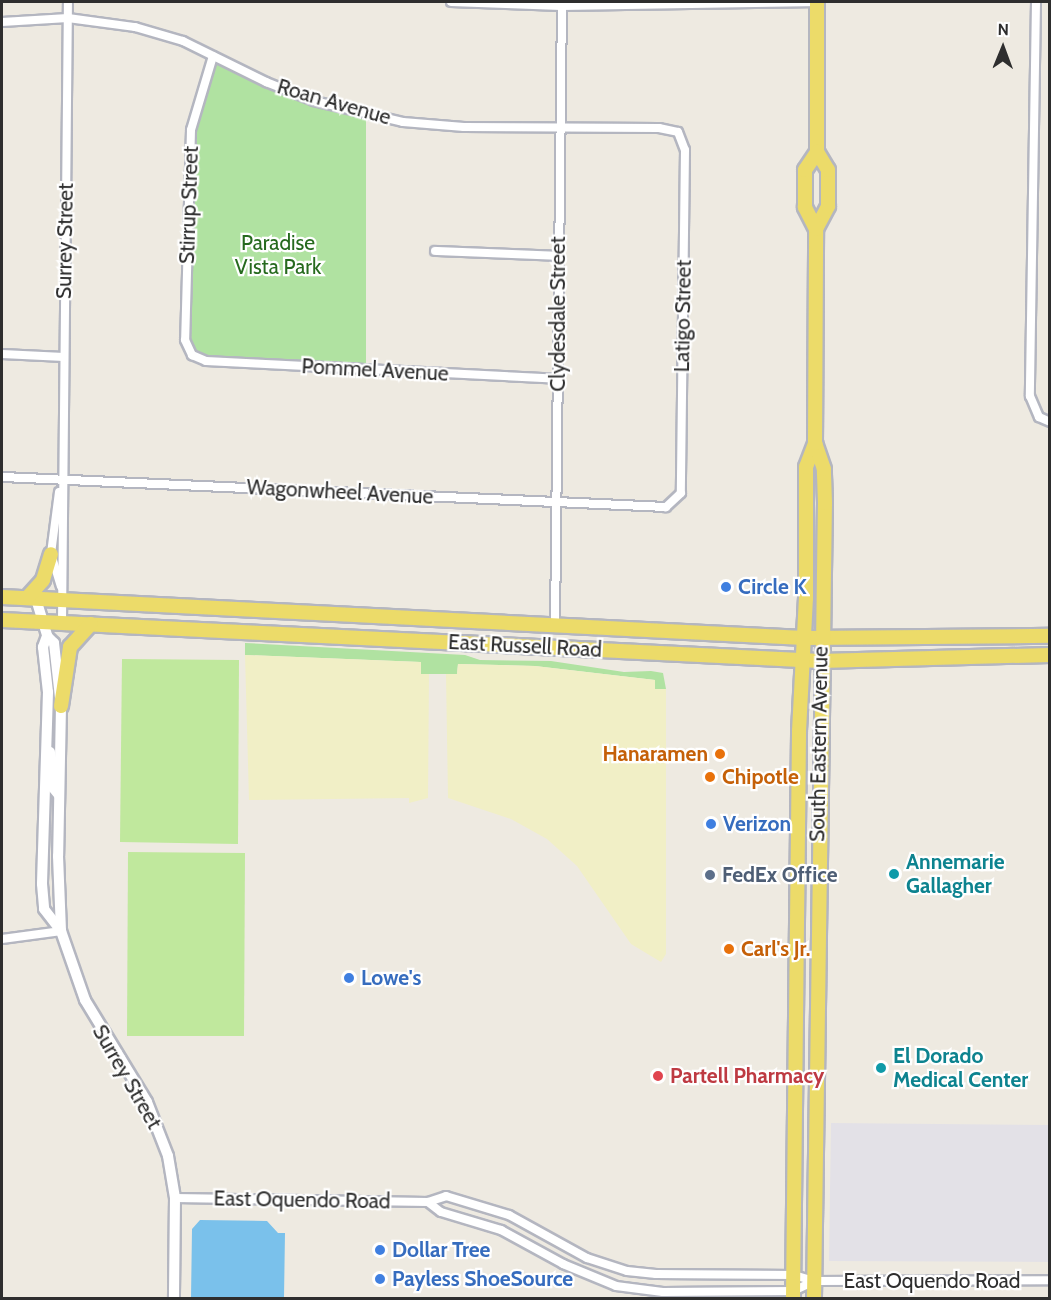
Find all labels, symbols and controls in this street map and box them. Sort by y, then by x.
north arrow [973,18,1033,78]
text: N [998,20,1009,39]
street label: Roan Avenue [274,74,394,130]
street label: Stirrup Street [174,146,204,264]
street label: Surrey Street [51,183,79,299]
park label: Paradise Vista Park [235,230,321,280]
street label: Clydesdale Street [545,236,571,392]
street label: Latigo Street [669,259,697,373]
street label: Pommel Avenue [301,354,449,386]
street label: Wagonwheel Avenue [246,475,434,509]
place label: Circle K [738,574,807,600]
marker: Circle K [719,580,733,594]
street label: East Russell Road [447,629,603,663]
street label: South Eastern Avenue [805,646,833,842]
place label: Hanaramen [602,741,708,767]
marker: Hanaramen [713,747,727,761]
place label: Chipotle [722,764,799,790]
marker: Chipotle [703,770,717,784]
place label: Verizon [723,811,791,837]
marker: Verizon [704,817,718,831]
place label: Annemarie Gallagher [906,849,1005,899]
place label: FedEx Office [722,862,837,888]
marker: Annemarie Gallagher [887,867,901,881]
marker: FedEx Office [703,868,717,882]
place label: Carl's Jr. [741,936,810,962]
marker: Carl's Jr. [722,942,736,956]
place label: Lowe's [361,965,421,991]
marker: Lowe's [342,971,356,985]
street label: Surrey Street [87,1020,167,1134]
place label: El Dorado Medical Center [893,1043,1028,1093]
marker: El Dorado Medical Center [874,1061,888,1075]
place label: Partell Pharmacy [670,1063,824,1089]
marker: Partell Pharmacy [651,1069,665,1083]
street label: East Oquendo Road [213,1186,391,1214]
place label: Dollar Tree [392,1237,490,1263]
marker: Dollar Tree [373,1243,387,1257]
place label: Payless ShoeSource [392,1266,573,1292]
street label: East Oquendo Road [844,1268,1020,1294]
marker: Payless ShoeSource [373,1272,387,1286]

